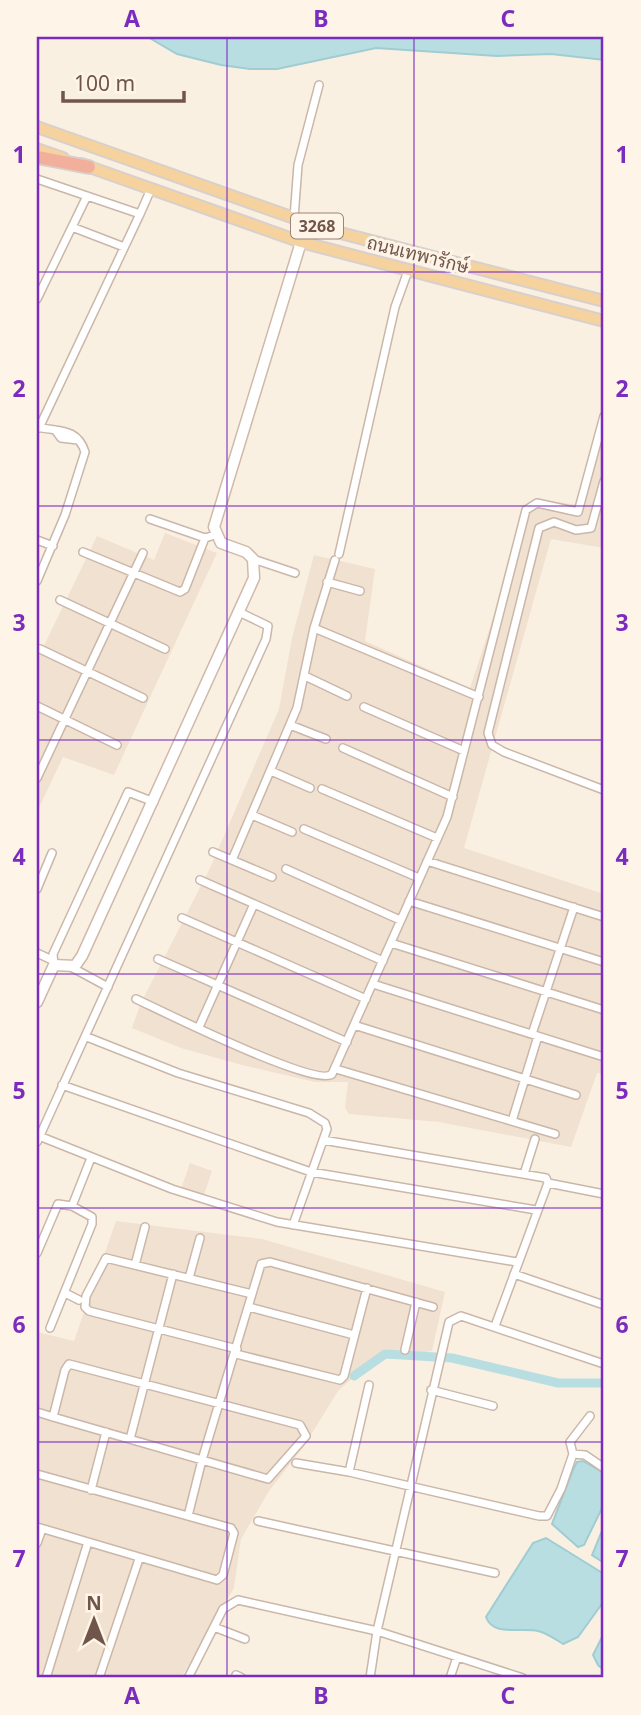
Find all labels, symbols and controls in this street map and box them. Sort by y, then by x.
text: A [124,2,140,34]
text: B [313,2,329,34]
text: C [501,2,516,34]
scale bar [63,60,184,104]
text: 100 m [74,69,135,97]
text: 1 [12,138,26,170]
text: 1 [615,138,629,170]
road number: 3268 [291,214,343,238]
street label: ถนนเทพารักษ์ [365,230,472,278]
text: 2 [12,372,26,404]
text: 2 [615,372,629,404]
text: 3 [12,606,26,638]
text: 3 [615,606,629,638]
text: 4 [12,840,26,872]
text: 4 [615,840,629,872]
text: 5 [12,1074,26,1106]
text: 5 [615,1074,629,1106]
text: 6 [12,1308,26,1340]
text: 6 [615,1308,629,1340]
text: 7 [12,1542,26,1574]
text: 7 [615,1542,629,1574]
north arrow [60,1586,130,1656]
text: N [86,1590,102,1616]
text: A [124,1679,140,1711]
text: B [313,1679,329,1711]
text: C [501,1679,516,1711]

